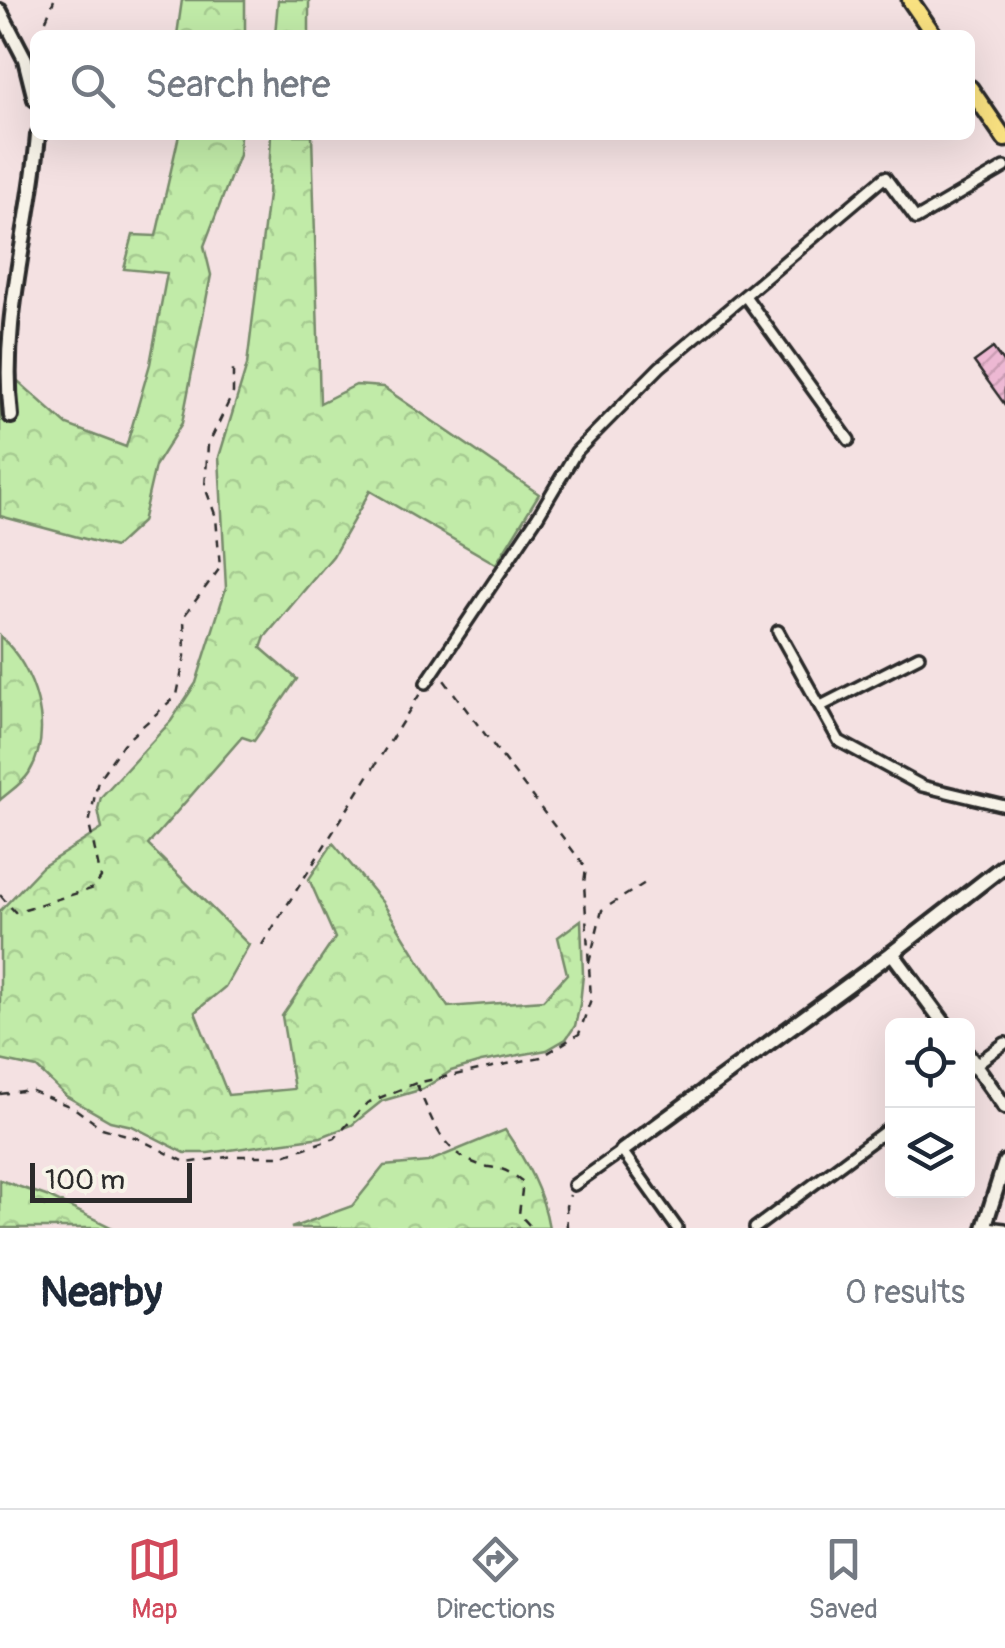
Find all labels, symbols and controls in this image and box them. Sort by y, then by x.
search box [30,30,975,140]
icon: search [65,58,120,113]
text: Search here [145,61,331,109]
map controls [885,1018,975,1198]
button: locate [885,1018,975,1108]
button: layers [885,1108,975,1198]
scale bar [30,1158,192,1202]
text: 100 m [45,1163,125,1198]
text: Nearby [40,1267,162,1319]
text: 0 results [845,1273,965,1313]
tab: Map [127,1532,182,1627]
tab: Directions [436,1532,555,1627]
tab: Saved [809,1532,878,1627]

